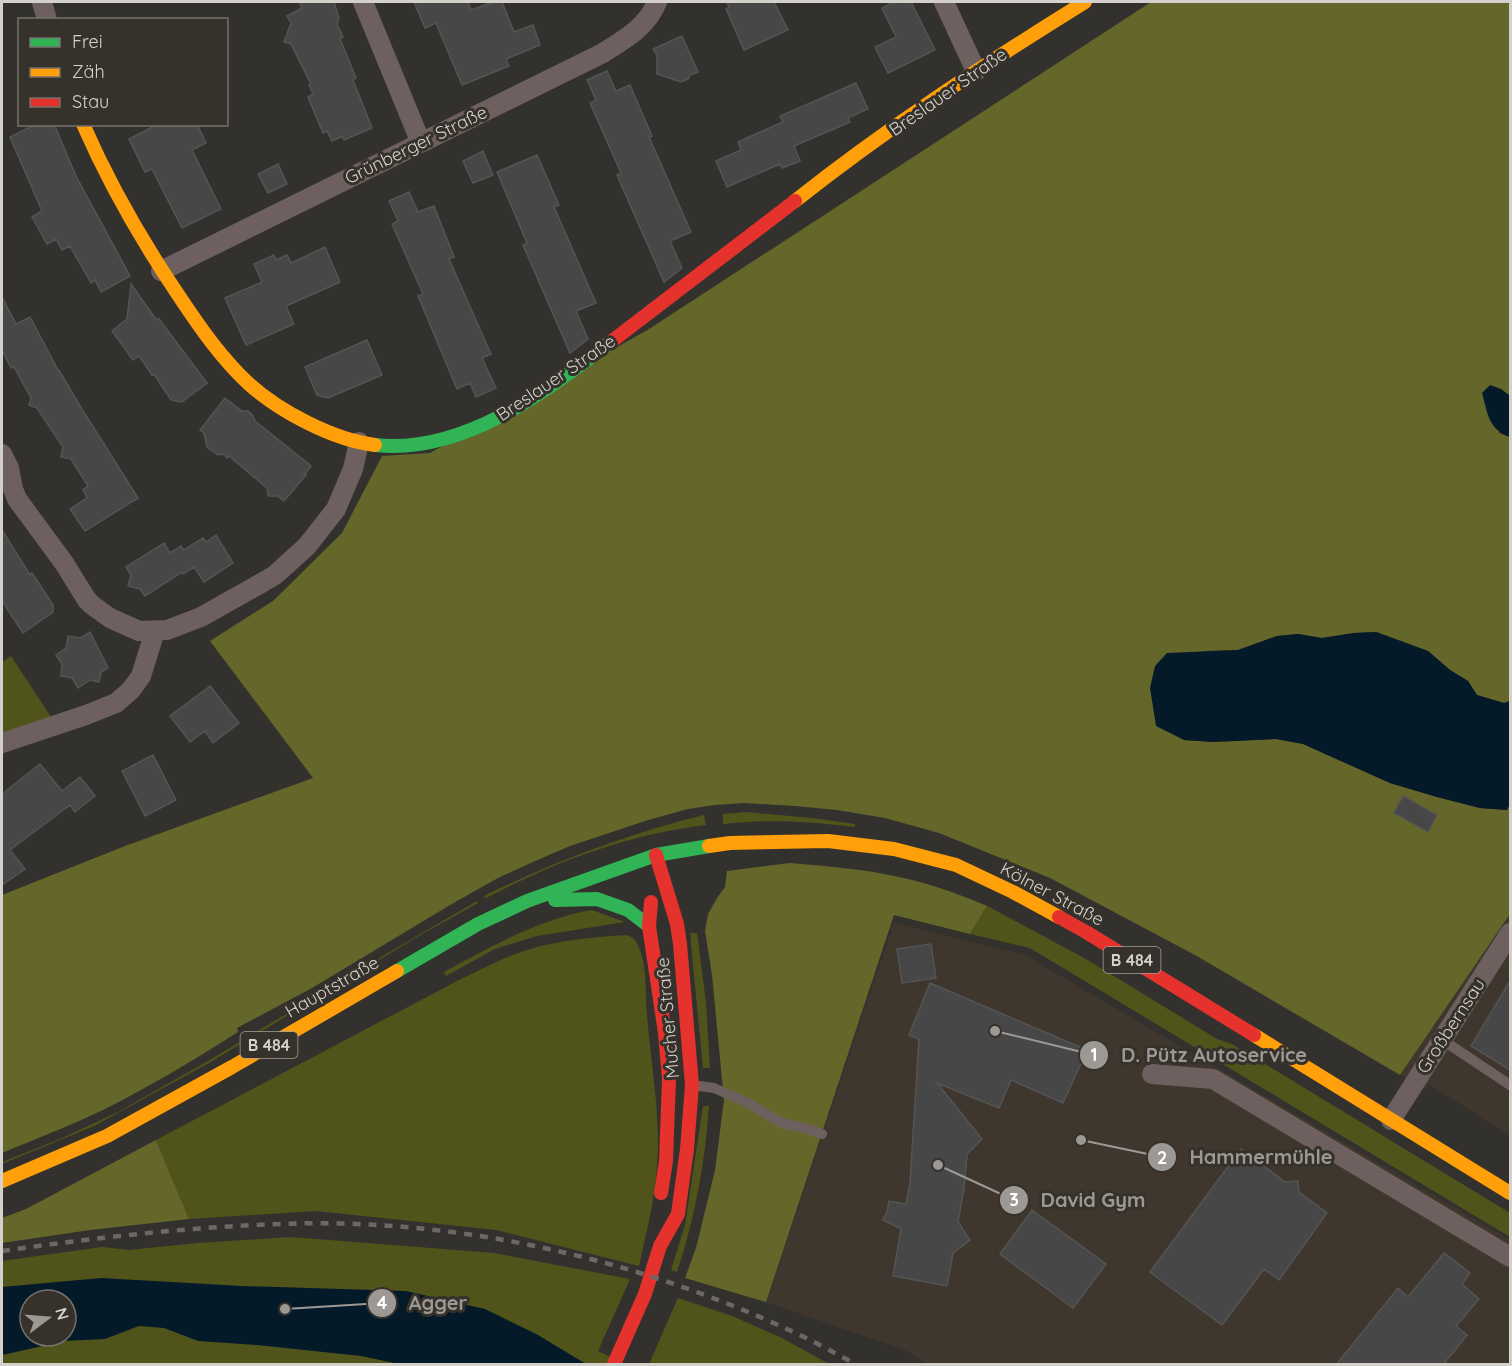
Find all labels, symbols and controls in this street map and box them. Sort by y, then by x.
legend [18,18,228,126]
text: Frei [72,30,103,53]
street label: Breslauer Straße [884,42,1011,141]
text: Zäh [72,60,105,83]
text: Stau [72,90,109,113]
street label: Grünberger Straße [341,100,491,189]
street label: Breslauer Straße [492,329,620,426]
street label: Kölner Straße [996,857,1108,931]
road number: B 484 [1104,947,1160,973]
street label: Hauptstraße [281,950,383,1023]
street label: Mucher Straße [651,956,684,1080]
street label: Großbernsau [1411,974,1490,1078]
road number: B 484 [240,1032,298,1058]
callout: D. Pütz Autoservice [1079,1036,1319,1074]
text: D. Pütz Autoservice [1121,1042,1307,1067]
text: 1 [1090,1043,1098,1066]
callout: Hammermühle [1147,1138,1344,1176]
text: Hammermühle [1189,1144,1333,1169]
text: 2 [1157,1146,1167,1169]
callout: David Gym [999,1181,1158,1219]
text: David Gym [1041,1187,1145,1212]
text: 3 [1009,1188,1019,1211]
callout: Agger [367,1284,479,1322]
north arrow [18,1288,78,1348]
text: Agger [409,1290,468,1315]
text: 4 [377,1291,388,1314]
text: N [51,1305,74,1322]

